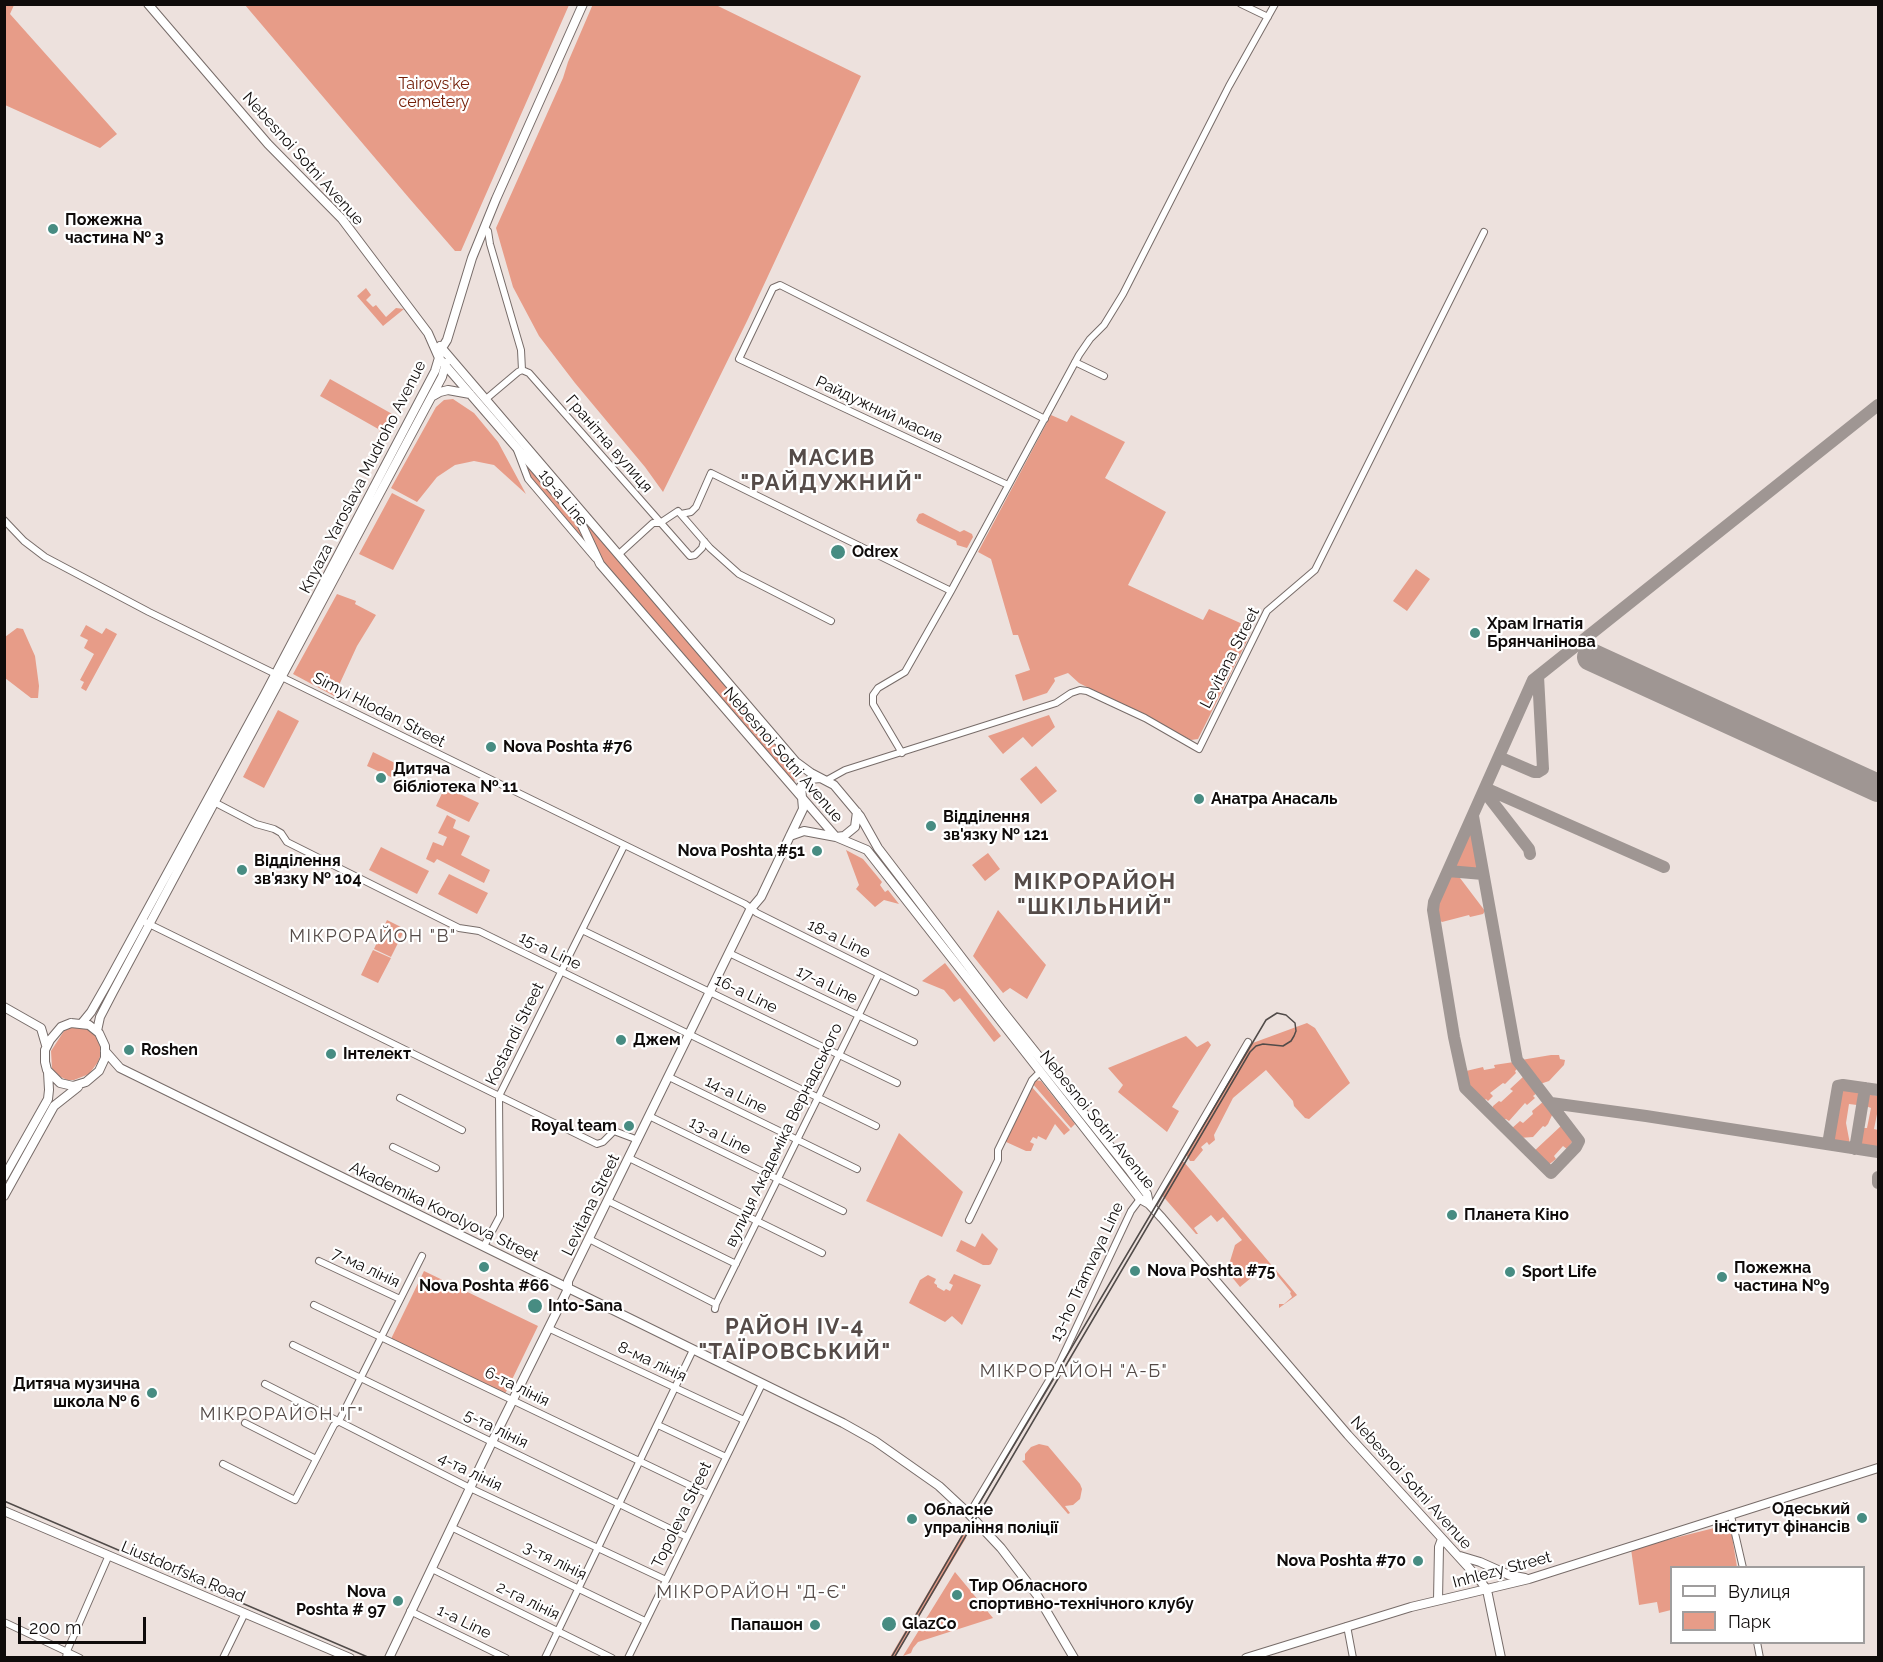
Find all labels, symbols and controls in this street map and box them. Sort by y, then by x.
park label: Tairovs'ke cemetery [398,74,470,112]
street label: Nebesnoi Sotni Avenue [238,88,368,230]
place label: Пожежна частина № 3 [65,210,164,248]
marker: Пожежна частина № 3 [46,222,60,236]
street label: Knyaza Yaroslava Mudroho Avenue [296,357,430,597]
street label: Райдужний масив [812,372,946,448]
street label: Гранітна вулиця [561,391,657,497]
district label: МАСИВ "РАЙДУЖНИЙ" [740,445,924,496]
street label: 19-a Line [534,466,592,530]
place label: Odrex [852,542,898,562]
marker: Odrex [829,543,847,561]
street label: Levitana Street [1196,604,1264,712]
place label: Храм Ігнатія Брянчанінова [1487,614,1596,652]
marker: Храм Ігнатія Брянчанінова [1468,626,1482,640]
street label: Simyi Hlodan Street [310,668,448,752]
street label: Nebesnoi Sotni Avenue [719,684,847,826]
place label: Nova Poshta #76 [503,737,632,757]
marker: Nova Poshta #76 [484,740,498,754]
place label: Дитяча бібліотека № 11 [393,759,518,797]
marker: Дитяча бібліотека № 11 [374,771,388,785]
place label: Анатра Анасаль [1211,789,1337,809]
marker: Анатра Анасаль [1192,792,1206,806]
place label: Відділення зв'язку № 121 [943,807,1049,845]
marker: Відділення зв'язку № 121 [924,819,938,833]
place label: Nova Poshta #51 [677,841,805,861]
marker: Nova Poshta #51 [810,844,824,858]
place label: Відділення зв'язку № 104 [254,851,362,889]
marker: Відділення зв'язку № 104 [235,863,249,877]
district label: МІКРОРАЙОН "ШКІЛЬНИЙ" [1013,869,1177,920]
street label: 18-a Line [804,916,874,962]
district label: МІКРОРАЙОН "В" [289,926,457,948]
street label: 15-a Line [516,928,584,974]
street label: 17-a Line [793,962,861,1008]
street label: 16-a Line [711,971,781,1017]
street label: Kostandi Street [482,979,548,1089]
street label: вулиця Академіка Вернадського [721,1020,847,1250]
place label: Джем [633,1030,681,1050]
marker: Джем [614,1033,628,1047]
place label: Roshen [141,1040,198,1060]
marker: Roshen [122,1043,136,1057]
place label: Інтелект [343,1044,411,1064]
marker: Інтелект [324,1047,338,1061]
street label: Nebesnoi Sotni Avenue [1035,1047,1159,1193]
street label: 14-a Line [702,1072,770,1118]
street label: 13-a Line [686,1113,754,1159]
place label: Royal team [531,1116,617,1136]
marker: Royal team [622,1119,636,1133]
street label: Levitana Street [558,1151,624,1259]
street label: Akademika Korolyova Street [346,1158,542,1266]
street label: 13-ho Tramvaya Line [1046,1199,1128,1345]
place label: Планета Кіно [1464,1205,1569,1225]
marker: Планета Кіно [1445,1208,1459,1222]
street label: 7-ма лінія [329,1244,403,1292]
place label: Пожежна частина №9 [1734,1258,1829,1296]
marker: Nova Poshta #66 [477,1260,491,1274]
place label: Nova Poshta #75 [1147,1261,1275,1281]
place label: Sport Life [1522,1262,1597,1282]
marker: Nova Poshta #75 [1128,1264,1142,1278]
marker: Sport Life [1503,1265,1517,1279]
marker: Пожежна частина №9 [1715,1270,1729,1284]
place label: Nova Poshta #66 [419,1276,549,1296]
place label: Into-Sana [548,1296,622,1316]
marker: Into-Sana [526,1297,544,1315]
district label: РАЙОН IV-4 "ТАЇРОВСЬКИЙ" [698,1314,892,1366]
street label: 8-ма лінія [614,1338,690,1386]
district label: МІКРОРАЙОН "А-Б" [980,1361,1168,1383]
street label: 6-та лінія [481,1363,553,1411]
place label: Дитяча музична школа № 6 [13,1374,140,1412]
marker: Дитяча музична школа № 6 [145,1386,159,1400]
district label: МІКРОРАЙОН "Г" [200,1404,364,1426]
street label: 5-та лінія [461,1405,531,1453]
street label: Nebesnoi Sotni Avenue [1346,1412,1476,1554]
street label: 4-та лінія [435,1448,505,1496]
street label: Topoleva Street [648,1459,716,1571]
place label: Одеський інститут фінансів [1714,1499,1850,1537]
place label: Обласне упраління поліції [924,1500,1058,1538]
marker: Одеський інститут фінансів [1855,1511,1869,1525]
marker: Обласне упраління поліції [905,1512,919,1526]
street label: Liustdorfska Road [118,1537,248,1607]
street label: 3-тя лінія [520,1537,590,1585]
street label: Inhlezy Street [1451,1548,1553,1592]
place label: Nova Poshta #70 [1276,1551,1406,1571]
marker: Nova Poshta #70 [1411,1554,1425,1568]
legend [1670,1566,1865,1644]
place label: Тир Обласного спортивно-технічного клубу [969,1576,1194,1614]
street label: 2-га лінія [493,1577,563,1625]
text: Вулиця [1728,1581,1790,1602]
place label: Nova Poshta # 97 [296,1582,386,1620]
district label: МІКРОРАЙОН "Д-Є" [656,1582,848,1604]
marker: Тир Обласного спортивно-технічного клубу [950,1588,964,1602]
marker: Nova Poshta # 97 [391,1594,405,1608]
street label: 1-a Line [434,1601,494,1643]
scale bar [21,1605,148,1643]
text: Парк [1728,1611,1771,1632]
place label: GlazCo [902,1614,956,1634]
place label: Папашон [730,1615,803,1635]
marker: GlazCo [880,1615,898,1633]
text: 200 m [29,1617,82,1638]
marker: Папашон [808,1618,822,1632]

